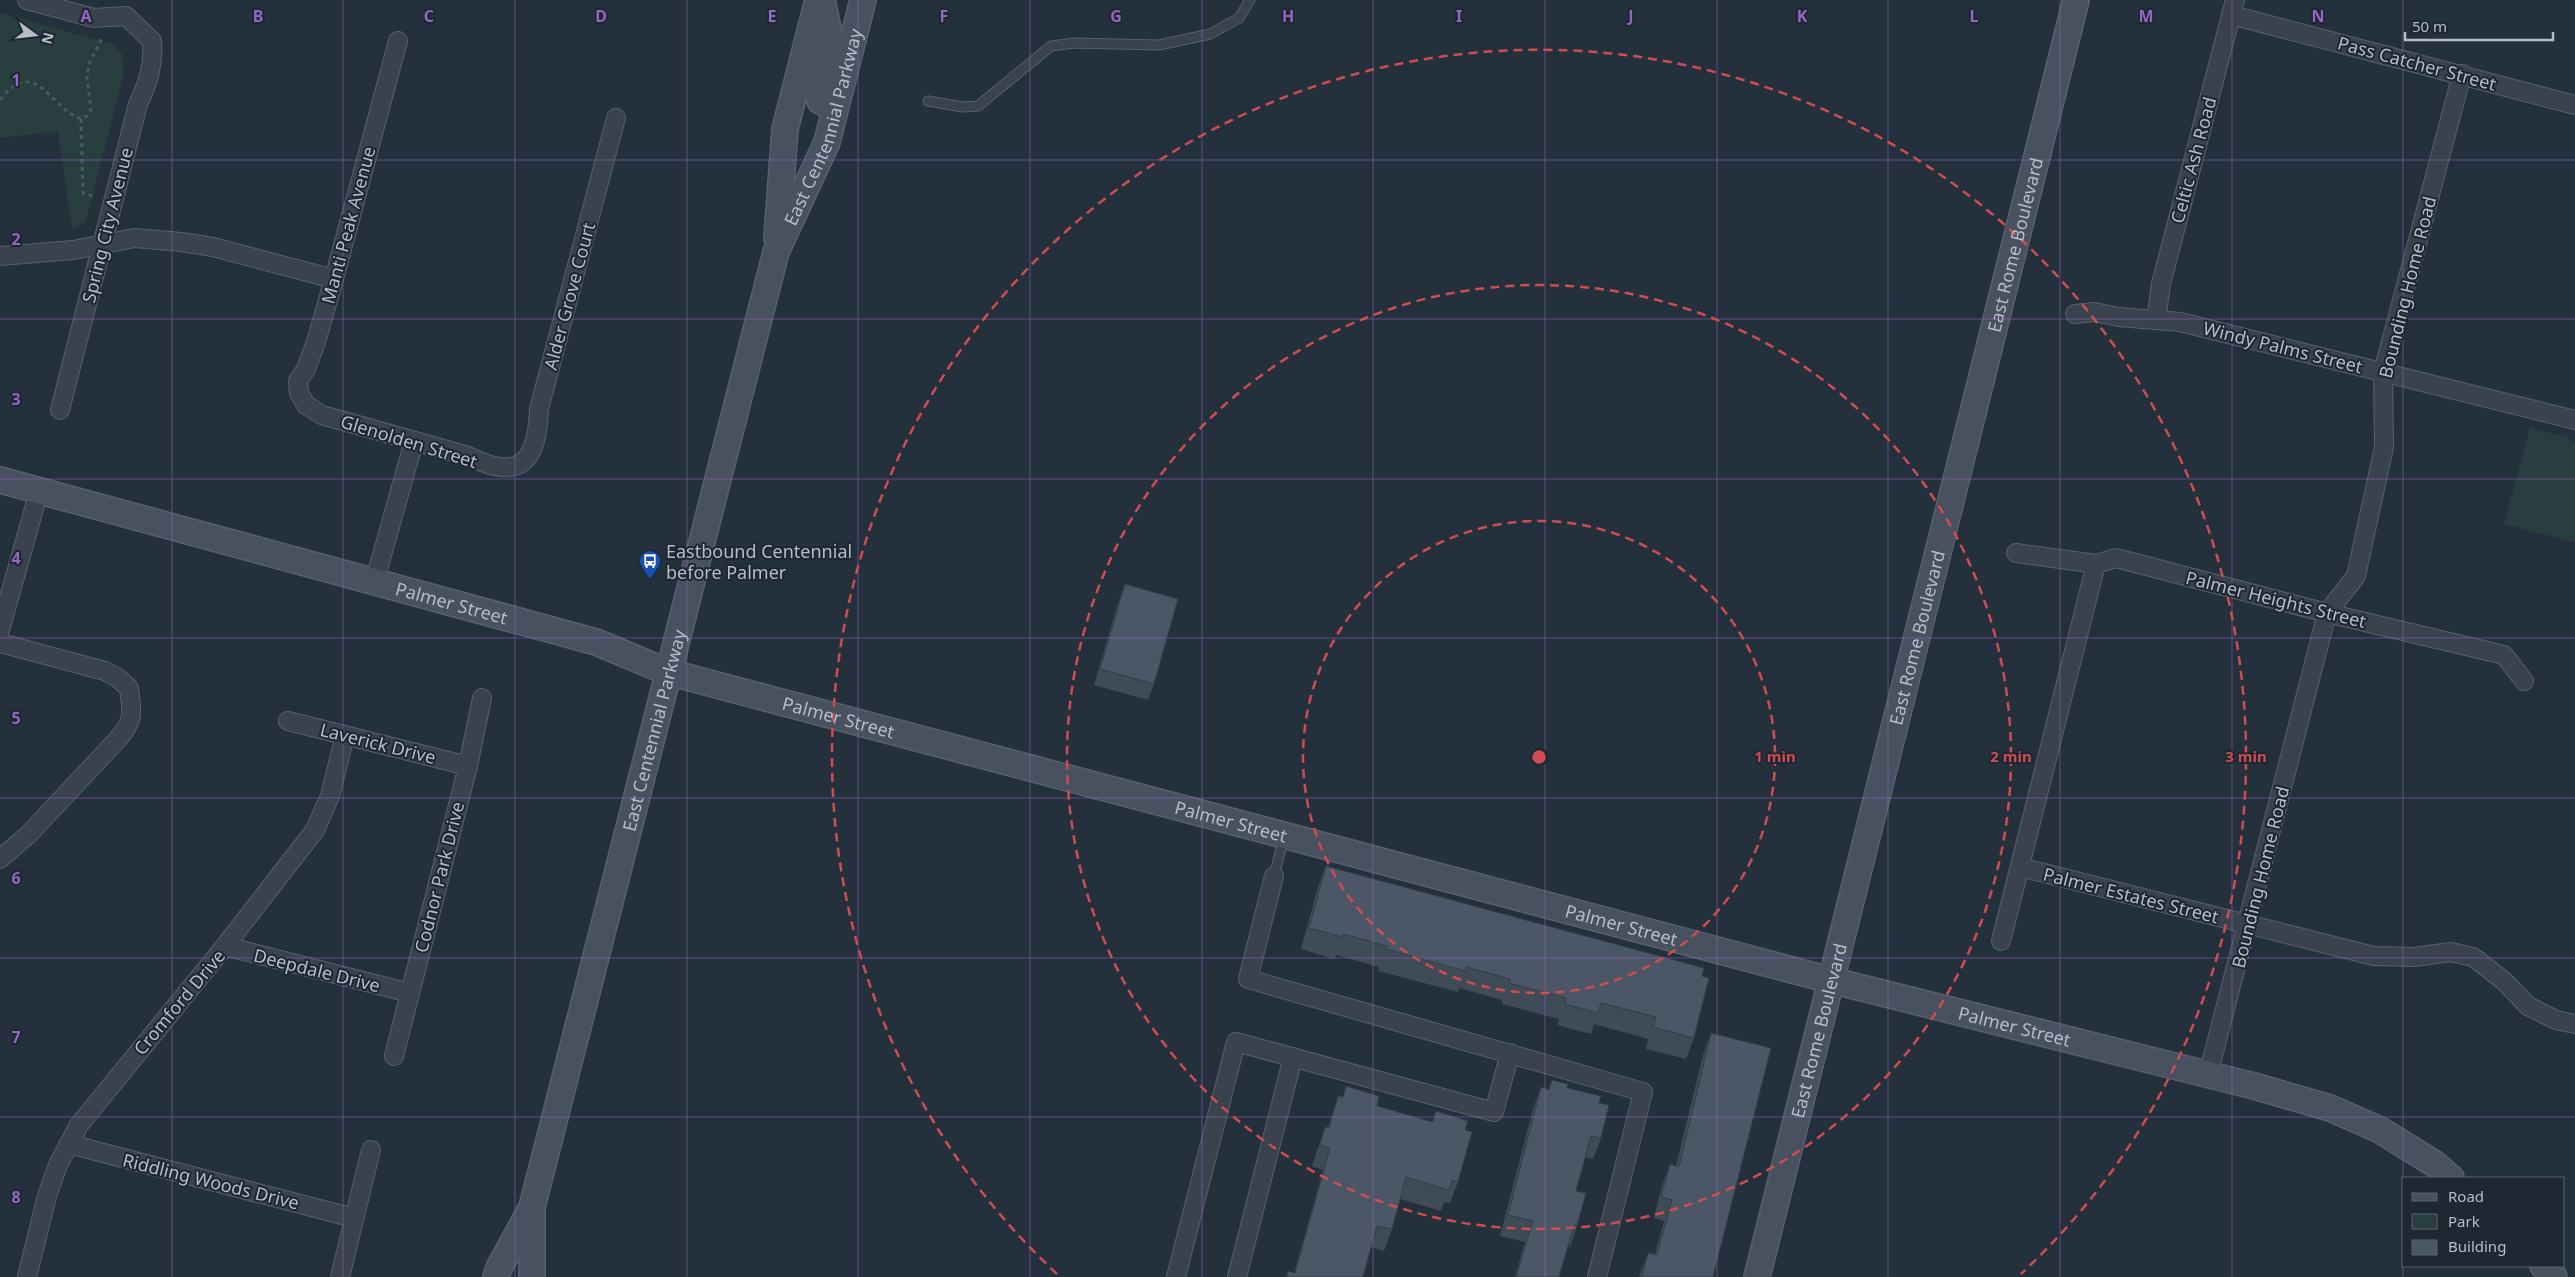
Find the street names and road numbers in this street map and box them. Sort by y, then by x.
street label: East Centennial Parkway [778,25,867,229]
street label: Pass Catcher Street [2335,30,2499,96]
street label: Celtic Ash Road [2165,94,2221,226]
street label: Manti Peak Avenue [315,144,381,306]
street label: Spring City Avenue [76,145,138,305]
street label: East Rome Boulevard [1981,155,2048,335]
street label: Bounding Home Road [2373,194,2441,380]
street label: Alder Grove Court [538,219,600,372]
street label: Windy Palms Street [2201,316,2366,379]
street label: Glenolden Street [338,409,481,473]
street label: East Rome Boulevard [1883,548,1950,728]
street label: Palmer Heights Street [2183,565,2369,633]
street label: Palmer Street [393,576,511,630]
street label: East Centennial Parkway [617,626,691,834]
street label: Palmer Street [780,691,898,744]
street label: Laverick Drive [318,717,438,769]
street label: Bounding Home Road [2226,784,2294,970]
street label: Palmer Street [1172,795,1290,848]
street label: Codnor Park Drive [409,799,469,955]
street label: Palmer Estates Street [2041,862,2222,929]
street label: Palmer Street [1563,898,1681,951]
street label: East Rome Boulevard [1785,941,1852,1120]
street label: Deepdale Drive [251,943,383,997]
street label: Cromford Drive [128,944,230,1060]
street label: Palmer Street [1956,1001,2074,1052]
street label: Riddling Woods Drive [120,1147,302,1215]

